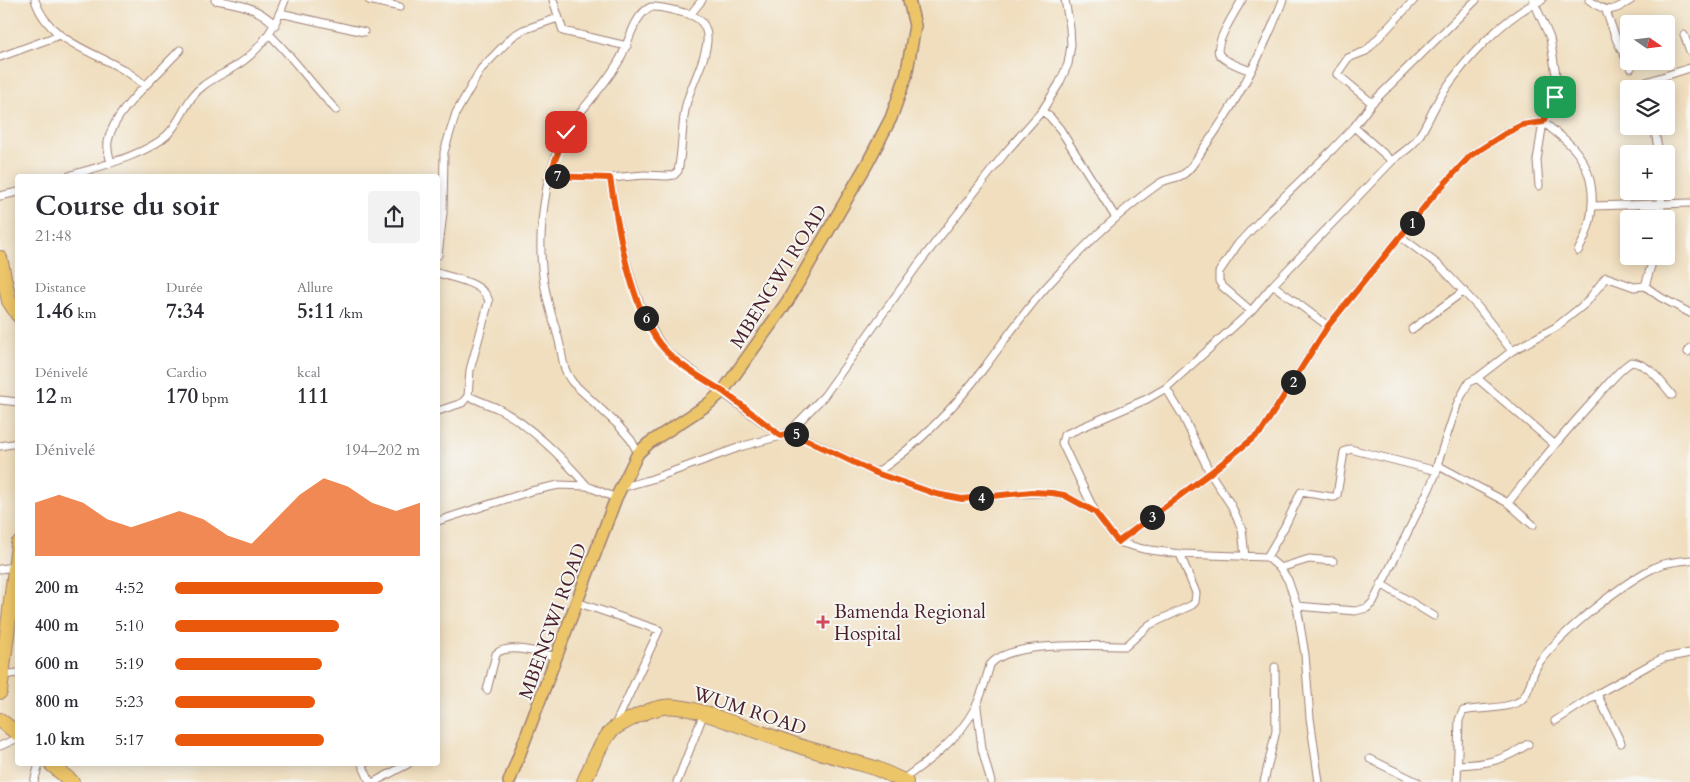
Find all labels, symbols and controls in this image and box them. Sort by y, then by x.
north arrow [1620,15,1675,70]
map controls [1620,15,1675,265]
pin [1534,76,1576,118]
button: layers [1620,80,1675,135]
icon: arrive [1541,83,1569,111]
pin [545,111,587,153]
icon: check [552,118,580,146]
button: + [1620,145,1675,200]
pin: 7 [544,164,570,188]
text: 7 [554,167,561,186]
text: Course du soir [35,187,219,225]
button: share [368,191,420,243]
street label: MBENGWI ROAD [724,200,834,353]
pin: 1 [1400,210,1424,236]
button: − [1620,210,1675,265]
text: 1 [1409,214,1416,233]
text: 21:48 [35,225,72,247]
text: Distance [35,278,86,297]
text: Durée [166,278,203,297]
text: Allure [297,278,333,297]
text: 1.46 [35,297,73,326]
text: 7:34 [166,297,204,326]
text: 5:11 [297,297,335,326]
text: km [73,304,96,323]
text: /km [335,304,363,323]
pin: 6 [634,306,658,330]
text: 6 [643,309,650,328]
text: Dénivelé [35,363,88,382]
text: Cardio [166,363,207,382]
text: kcal [297,363,321,382]
pin: 2 [1280,370,1306,394]
text: 2 [1290,373,1297,392]
text: 12 [35,382,57,411]
text: 170 [166,382,198,411]
text: 111 [297,382,329,411]
text: m [57,389,72,408]
text: bpm [198,389,229,408]
pin: 5 [784,422,808,446]
text: 5 [793,425,800,444]
text: Dénivelé [35,439,96,461]
text: 194–202 m [344,439,420,461]
pin: 4 [968,486,994,510]
text: 4 [978,489,985,508]
pin: 3 [1140,504,1164,530]
text: 3 [1149,508,1156,527]
street label: MBENGWI ROAD [513,539,593,703]
text: 200 m [35,577,79,599]
text: 4:52 [115,577,144,599]
place label: Bamenda Regional Hospital [834,599,986,647]
text: 400 m [35,615,79,637]
text: 5:10 [115,615,144,637]
marker: Bamenda Regional Hospital [816,615,830,629]
text: 600 m [35,653,79,675]
text: 5:19 [115,653,144,675]
street label: WUM ROAD [689,680,810,742]
text: 800 m [35,691,79,713]
text: 5:23 [115,691,144,713]
text: 1.0 km [35,729,85,751]
text: 5:17 [115,729,144,751]

